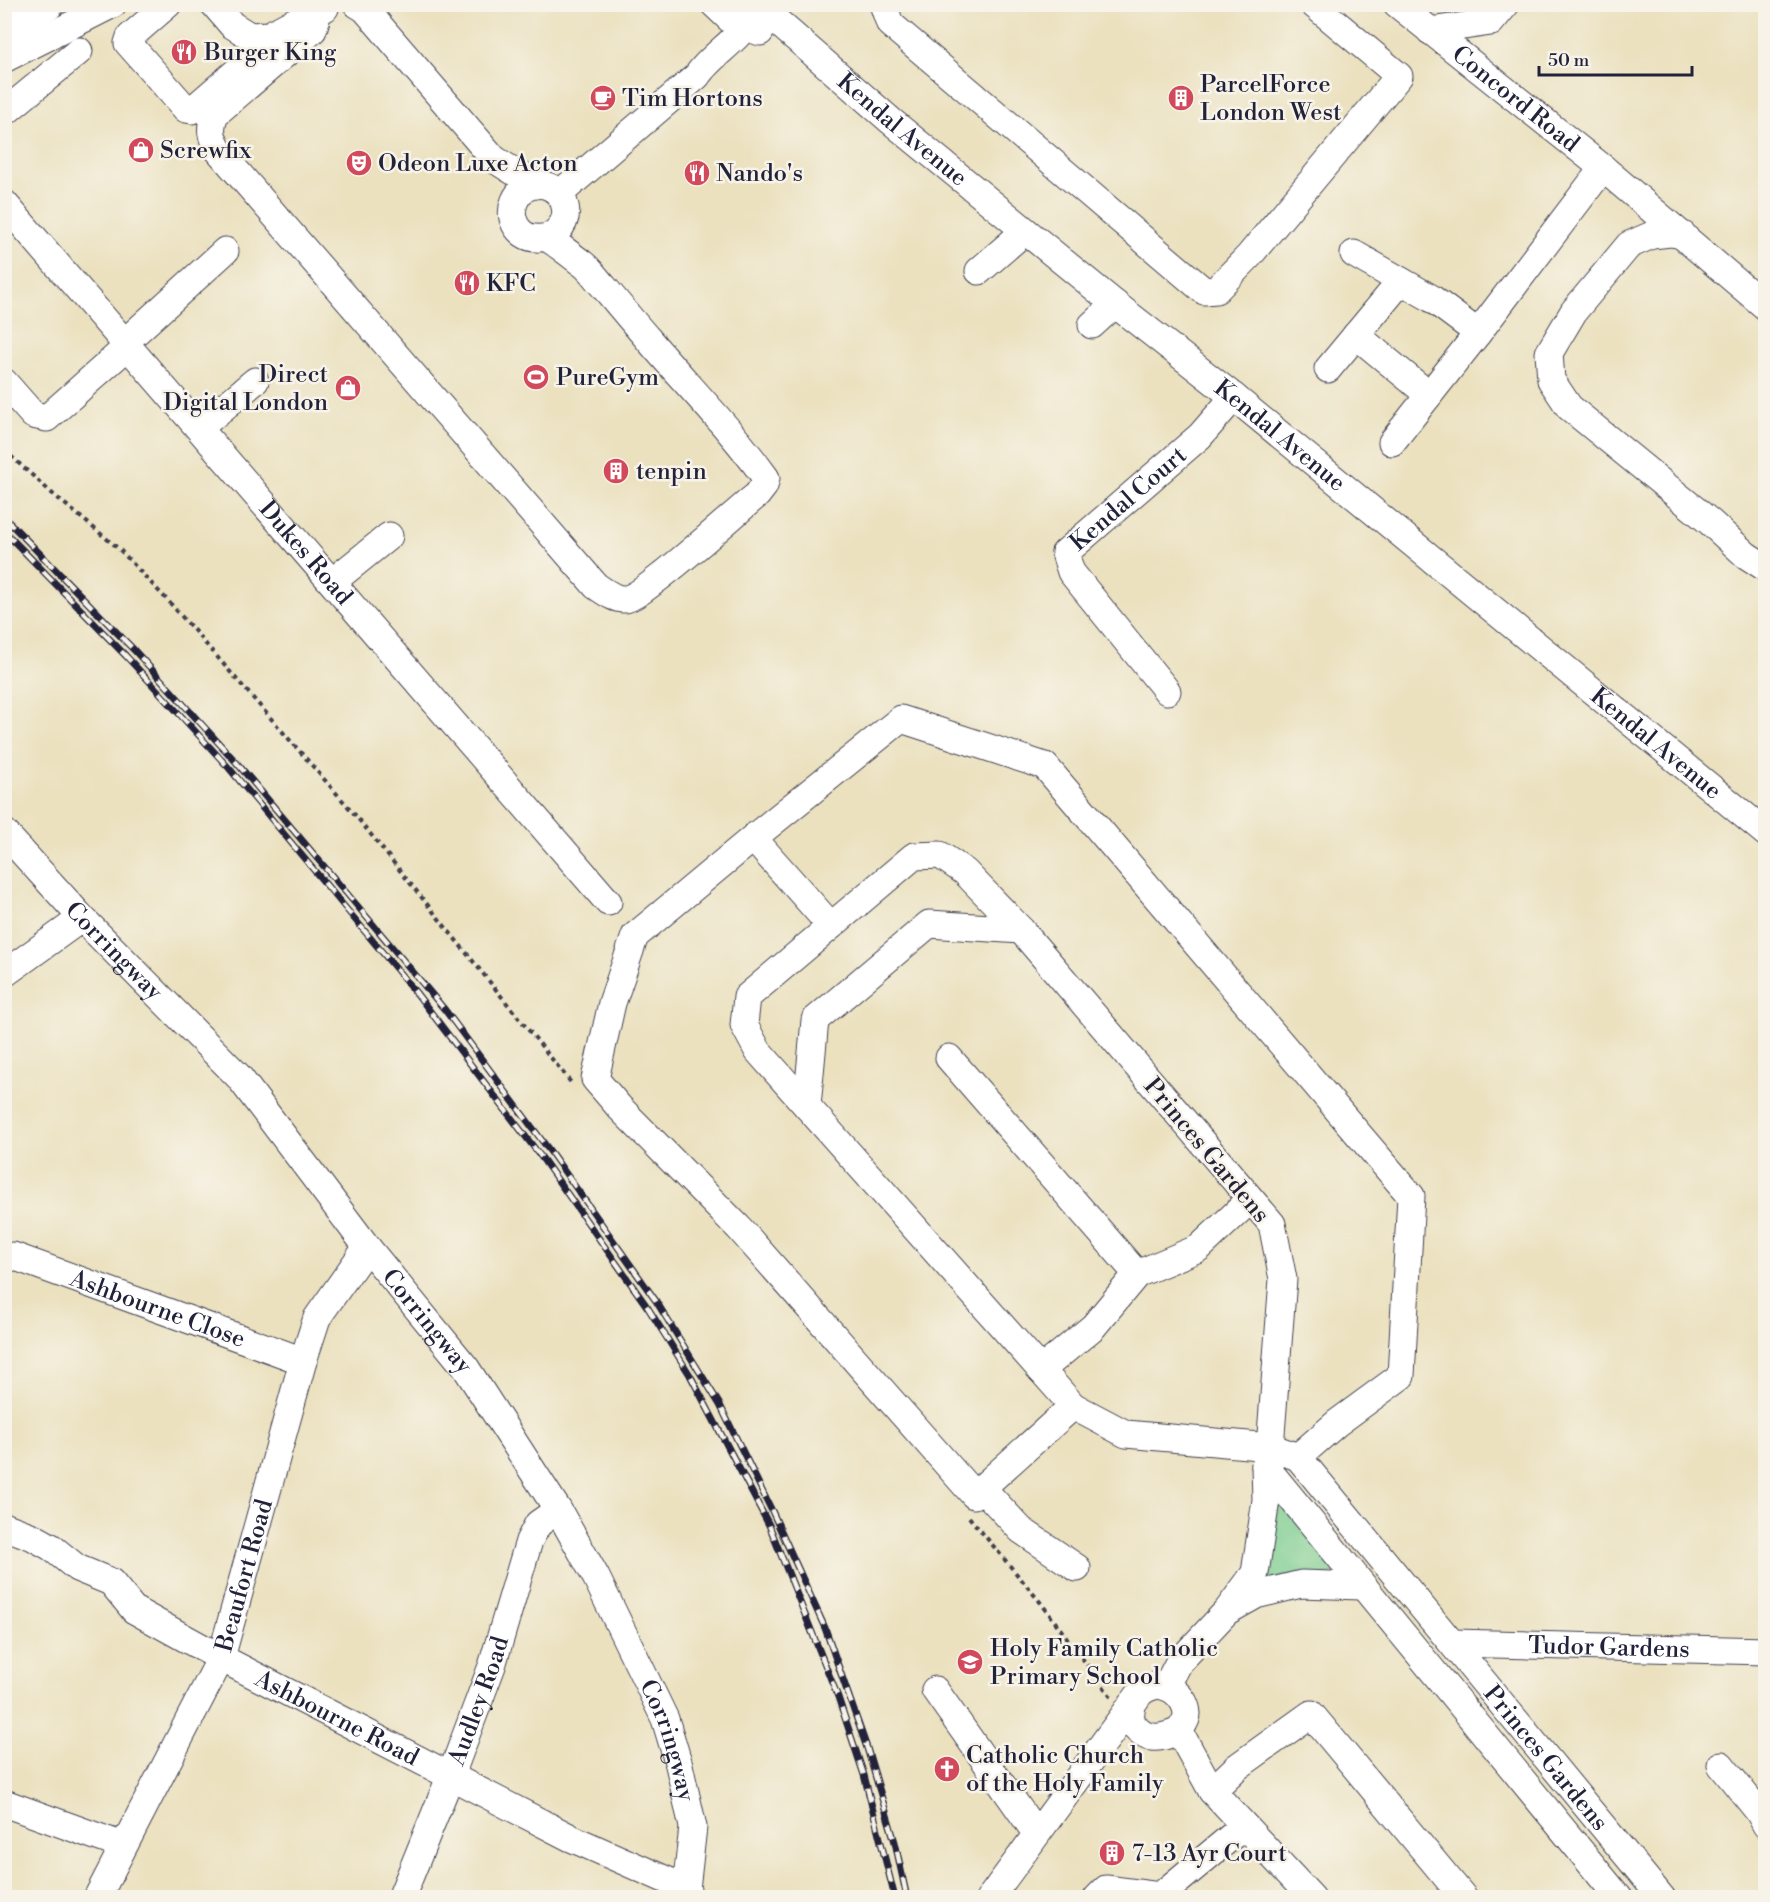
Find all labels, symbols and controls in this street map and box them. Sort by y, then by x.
restaurant icon: Burger King [169,37,199,67]
place label: Burger King [203,38,337,68]
scale bar [1539,39,1692,77]
street label: Concord Road [1446,40,1585,160]
text: 50 m [1548,49,1590,72]
street label: Kendal Avenue [831,67,973,193]
place label: ParcelForce London West [1200,70,1342,128]
cafe icon: Tim Hortons [588,83,618,113]
building icon: ParcelForce London West [1166,83,1196,113]
place label: Tim Hortons [622,84,763,114]
shop icon: Screwfix [126,135,156,165]
place label: Screwfix [160,136,252,166]
theatre icon: Odeon Luxe Acton [344,148,374,178]
place label: Odeon Luxe Acton [378,149,577,179]
restaurant icon: Nando's [682,158,712,188]
place label: Nando's [716,159,803,189]
restaurant icon: KFC [452,268,482,298]
place label: KFC [486,269,536,299]
place label: Direct Digital London [163,360,328,418]
sports icon: PureGym [521,362,551,392]
place label: PureGym [556,363,659,393]
shop icon: Direct Digital London [333,373,363,403]
street label: Kendal Avenue [1208,373,1351,498]
street label: Kendal Court [1064,440,1193,558]
building icon: tenpin [601,456,631,486]
place label: tenpin [636,457,707,487]
street label: Dukes Road [252,495,359,612]
street label: Kendal Avenue [1584,681,1727,806]
street label: Corringway [58,896,169,1007]
street label: Princes Gardens [1137,1072,1276,1229]
street label: Corringway [375,1263,479,1380]
street label: Ashbourne Close [65,1264,249,1355]
street label: Beaufort Road [209,1496,280,1656]
street label: Tudor Gardens [1528,1631,1690,1665]
street label: Audley Road [442,1633,516,1771]
place label: Holy Family Catholic Primary School [990,1634,1218,1692]
school or university icon: Holy Family Catholic Primary School [955,1647,985,1677]
street label: Ashbourne Road [249,1664,424,1773]
street label: Corringway [632,1675,701,1804]
street label: Princes Gardens [1477,1679,1614,1837]
place label: Catholic Church of the Holy Family [966,1741,1164,1799]
church icon: Catholic Church of the Holy Family [932,1754,962,1784]
building icon: 7-13 Ayr Court [1097,1838,1127,1868]
place label: 7-13 Ayr Court [1132,1839,1287,1869]

